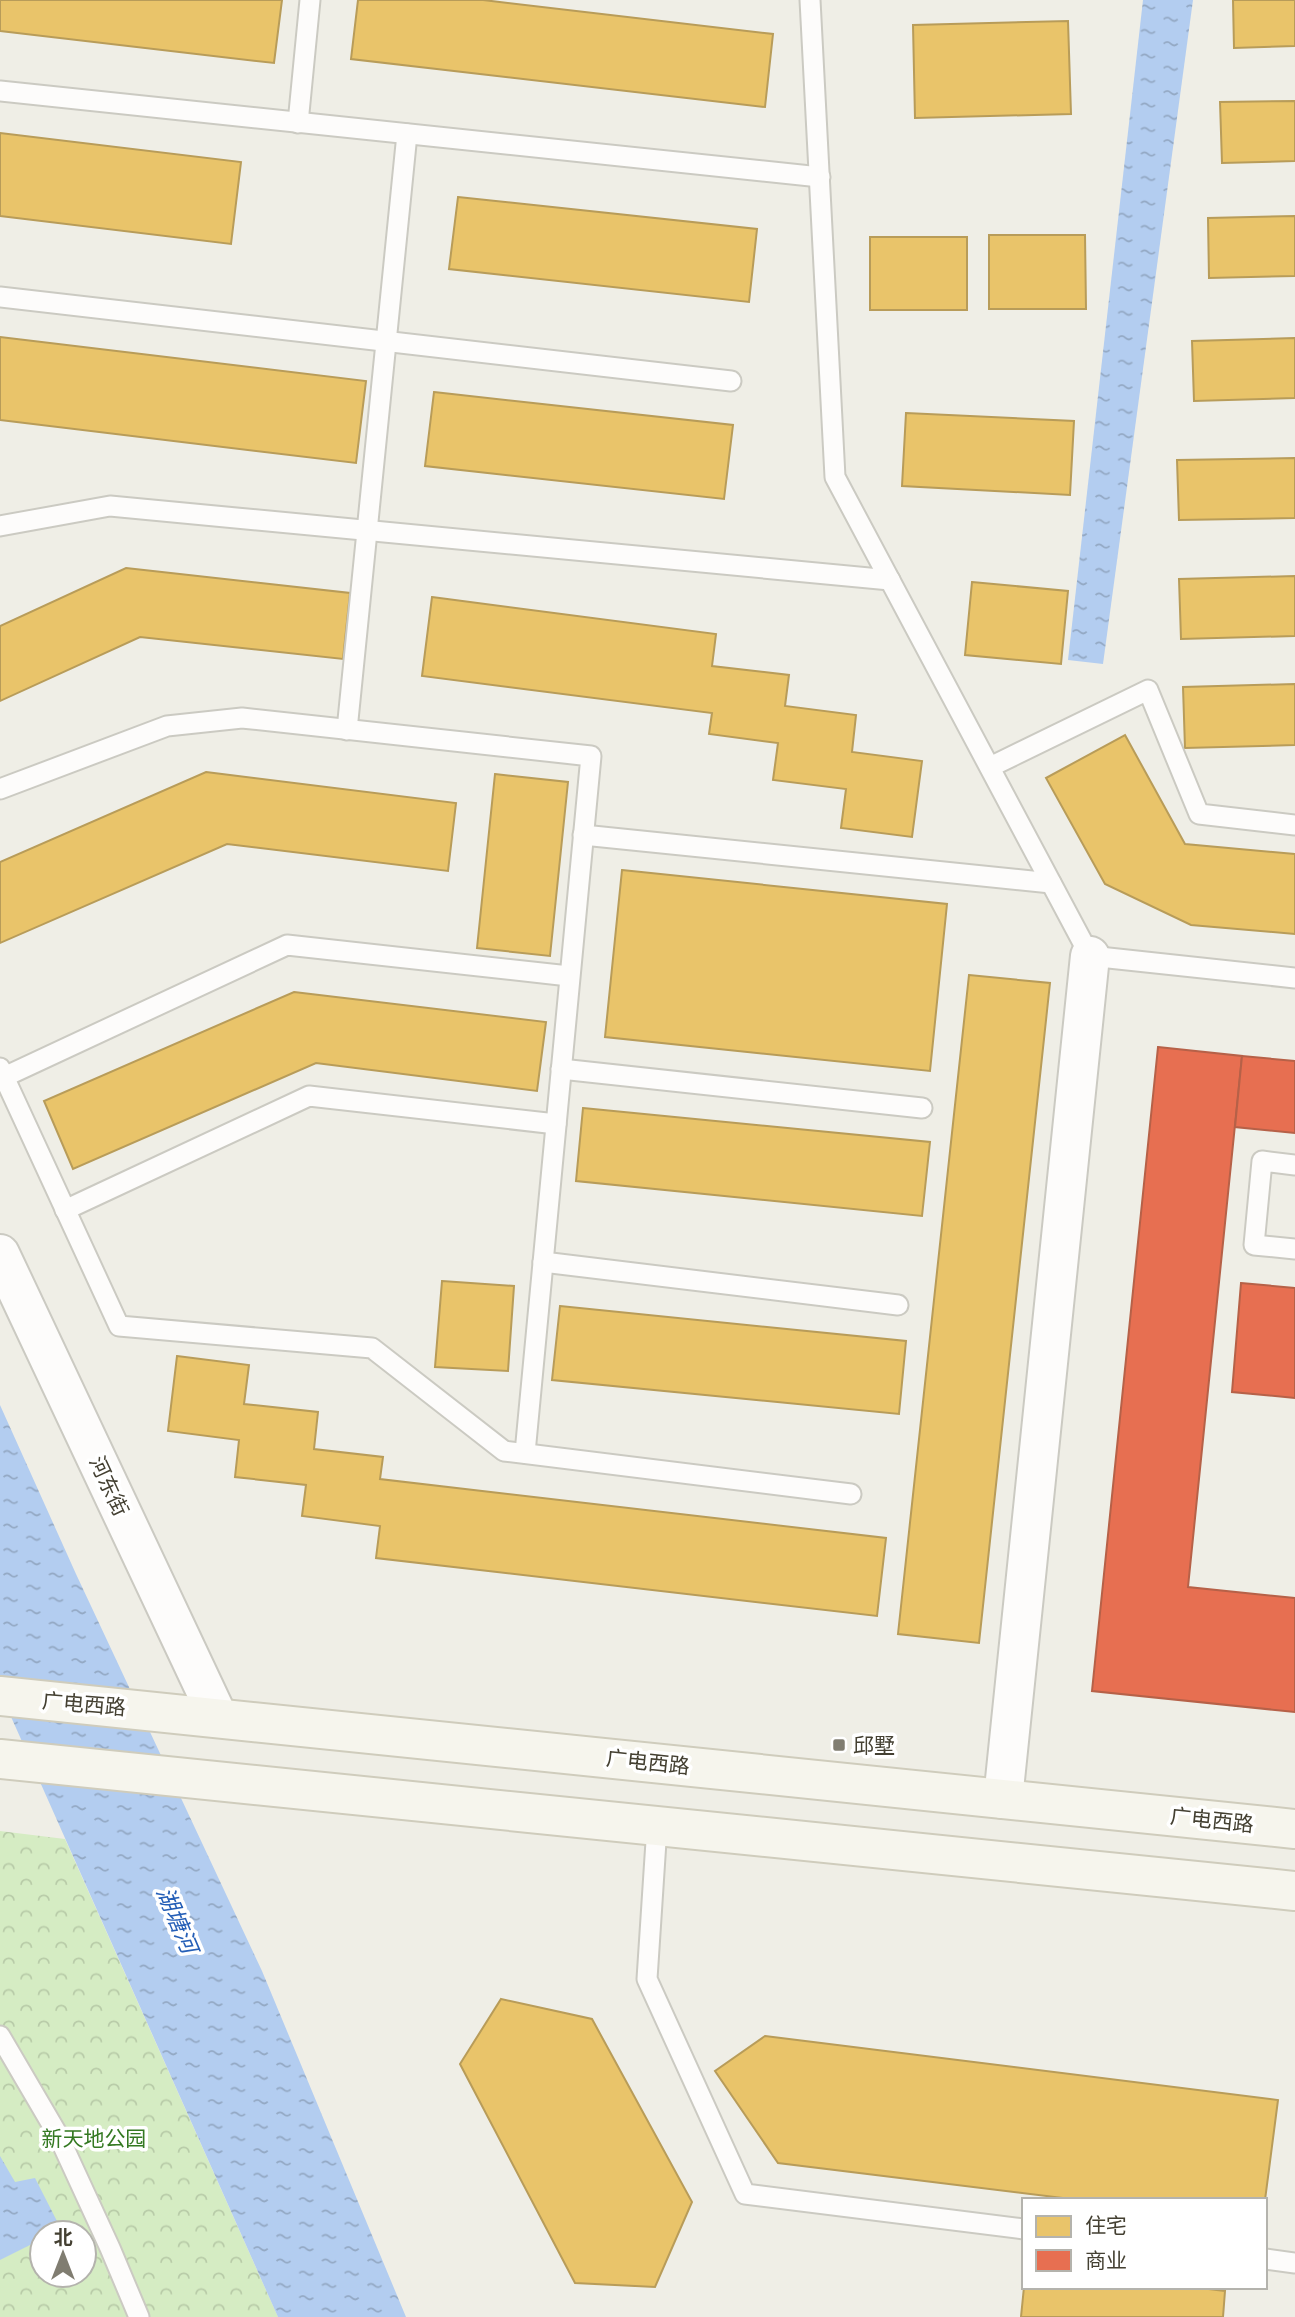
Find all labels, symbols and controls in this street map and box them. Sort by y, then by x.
street label: 河东街 [84,1452,134,1520]
street label: 广电西路 [41,1688,127,1720]
place label: 邱墅 [853,1733,895,1758]
marker: 邱墅 [831,1737,847,1753]
street label: 广电西路 [605,1745,691,1779]
street label: 广电西路 [1169,1803,1255,1837]
water label: 湖塘河 [151,1883,205,1961]
park label: 新天地公园 [42,2126,147,2151]
legend [1022,2198,1267,2289]
text: 住宅 [1085,2213,1127,2238]
north arrow [28,2219,98,2289]
text: 北 [53,2226,73,2249]
text: 商业 [1085,2248,1127,2273]

